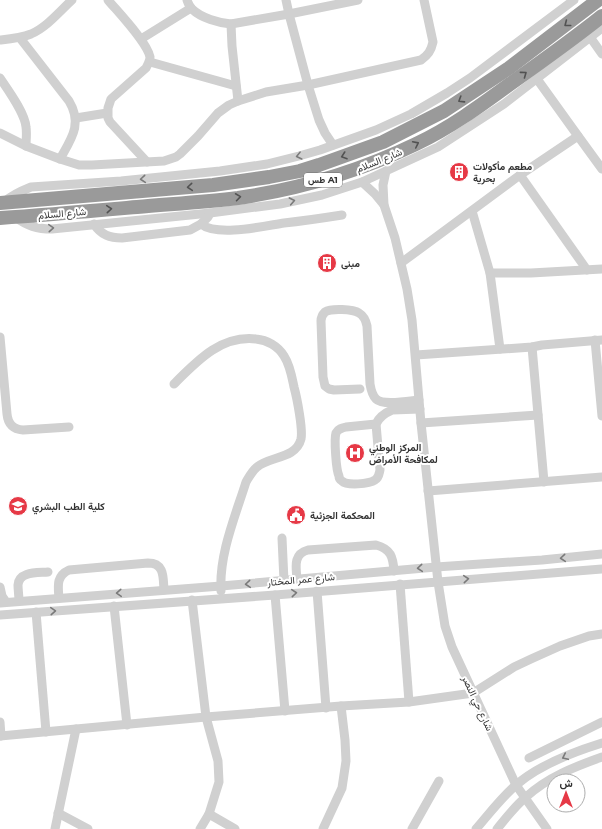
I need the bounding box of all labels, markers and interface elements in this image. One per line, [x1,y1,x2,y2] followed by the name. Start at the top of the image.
[564,19,571,26] one-way arrow
[520,72,527,79] one-way arrow
[458,95,465,103] one-way arrow
[411,142,419,149] one-way arrow
[354,145,404,176] street label: شارع السلام
[341,151,348,160] one-way arrow
[296,152,302,160] one-way arrow
[473,160,533,185] place label: مطعم مأكولات بحرية
[448,161,470,183] building icon: مطعم مأكولات بحرية
[304,173,342,187] road number: طس A1
[140,174,146,183] one-way arrow
[187,182,193,191] one-way arrow
[235,193,241,202] one-way arrow
[289,198,295,206] one-way arrow
[37,205,87,222] street label: شارع السلام
[106,205,112,214] one-way arrow
[48,224,54,233] one-way arrow
[316,252,338,274] building icon: مبنى
[341,257,360,270] place label: مبنى
[369,441,438,466] place label: المركز الوطني لمكافحة الأمراض
[344,442,366,464] hospital icon: المركز الوطني لمكافحة الأمراض
[7,495,29,517] school or university icon: كلية الطب البشري
[32,500,105,515] place label: كلية الطب البشري
[285,504,307,526] public building icon: المحكمة الجزئية
[310,509,375,522] place label: المحكمة الجزئية
[560,553,566,562] one-way arrow
[417,564,423,573] one-way arrow
[266,570,335,589] street label: شارع عمر المختار
[463,575,469,584] one-way arrow
[245,579,251,588] one-way arrow
[116,589,122,598] one-way arrow
[291,589,297,598] one-way arrow
[50,607,56,616] one-way arrow
[457,673,496,734] street label: شارع حي النصر
[562,752,569,760] one-way arrow
[546,773,586,813] north arrow
[559,776,573,790] text: ش

